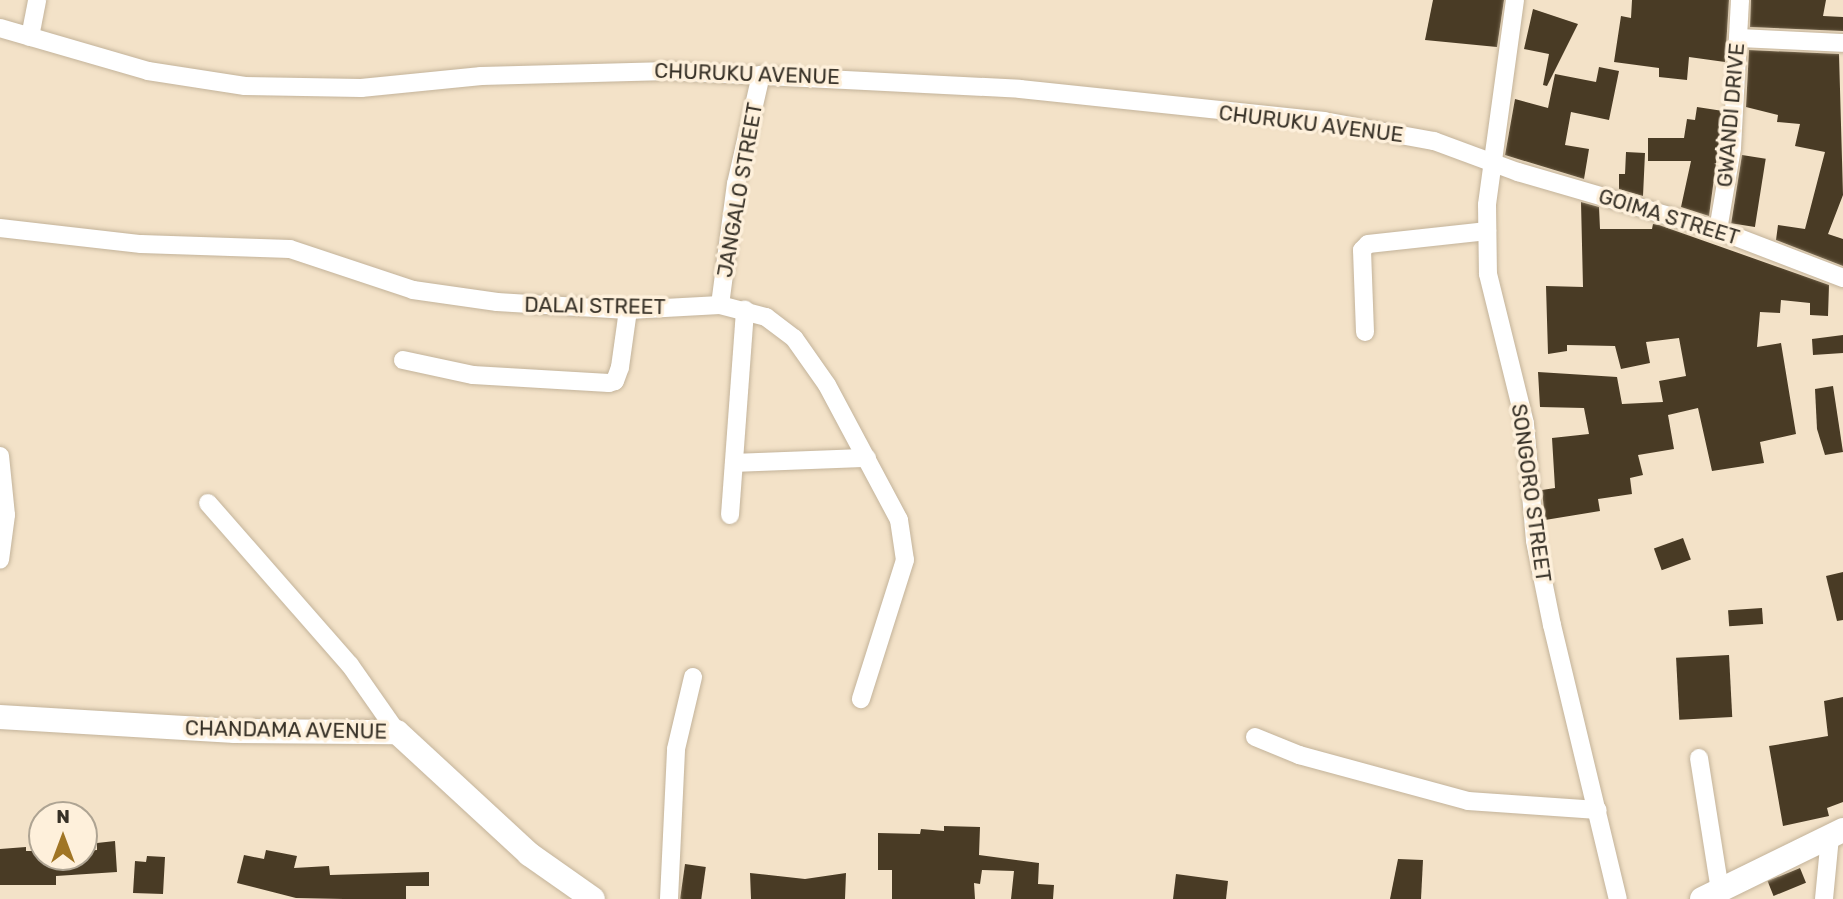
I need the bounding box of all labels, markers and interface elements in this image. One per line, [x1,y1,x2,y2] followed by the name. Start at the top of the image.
[1712,42,1750,188] street label: GWANDI DRIVE
[654,58,840,90] street label: CHURUKU AVENUE
[1217,100,1405,148] street label: CHURUKU AVENUE
[712,101,768,279] street label: JANGALO STREET
[1595,184,1743,250] street label: GOIMA STREET
[524,292,666,320] street label: DALAI STREET
[1506,402,1556,584] street label: SONGORO STREET
[184,716,388,744] street label: CHANDAMA AVENUE
[28,801,98,871] north arrow
[56,805,70,828] text: N

